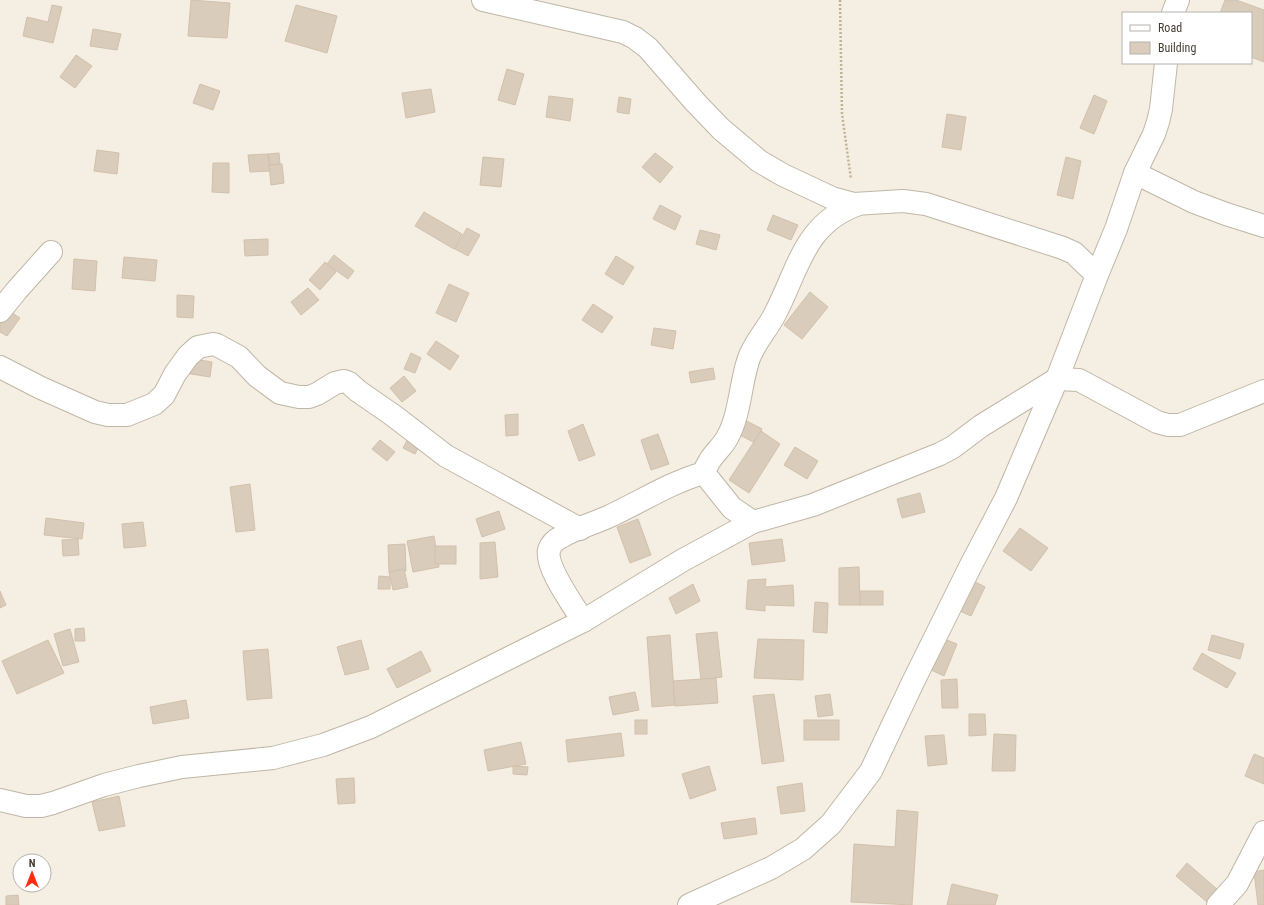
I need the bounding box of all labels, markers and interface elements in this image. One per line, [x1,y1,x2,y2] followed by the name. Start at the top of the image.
[1122,12,1252,64] legend
[1158,21,1182,35] text: Road
[1158,41,1196,55] text: Building
[12,853,52,893] north arrow
[29,857,36,870] text: N

